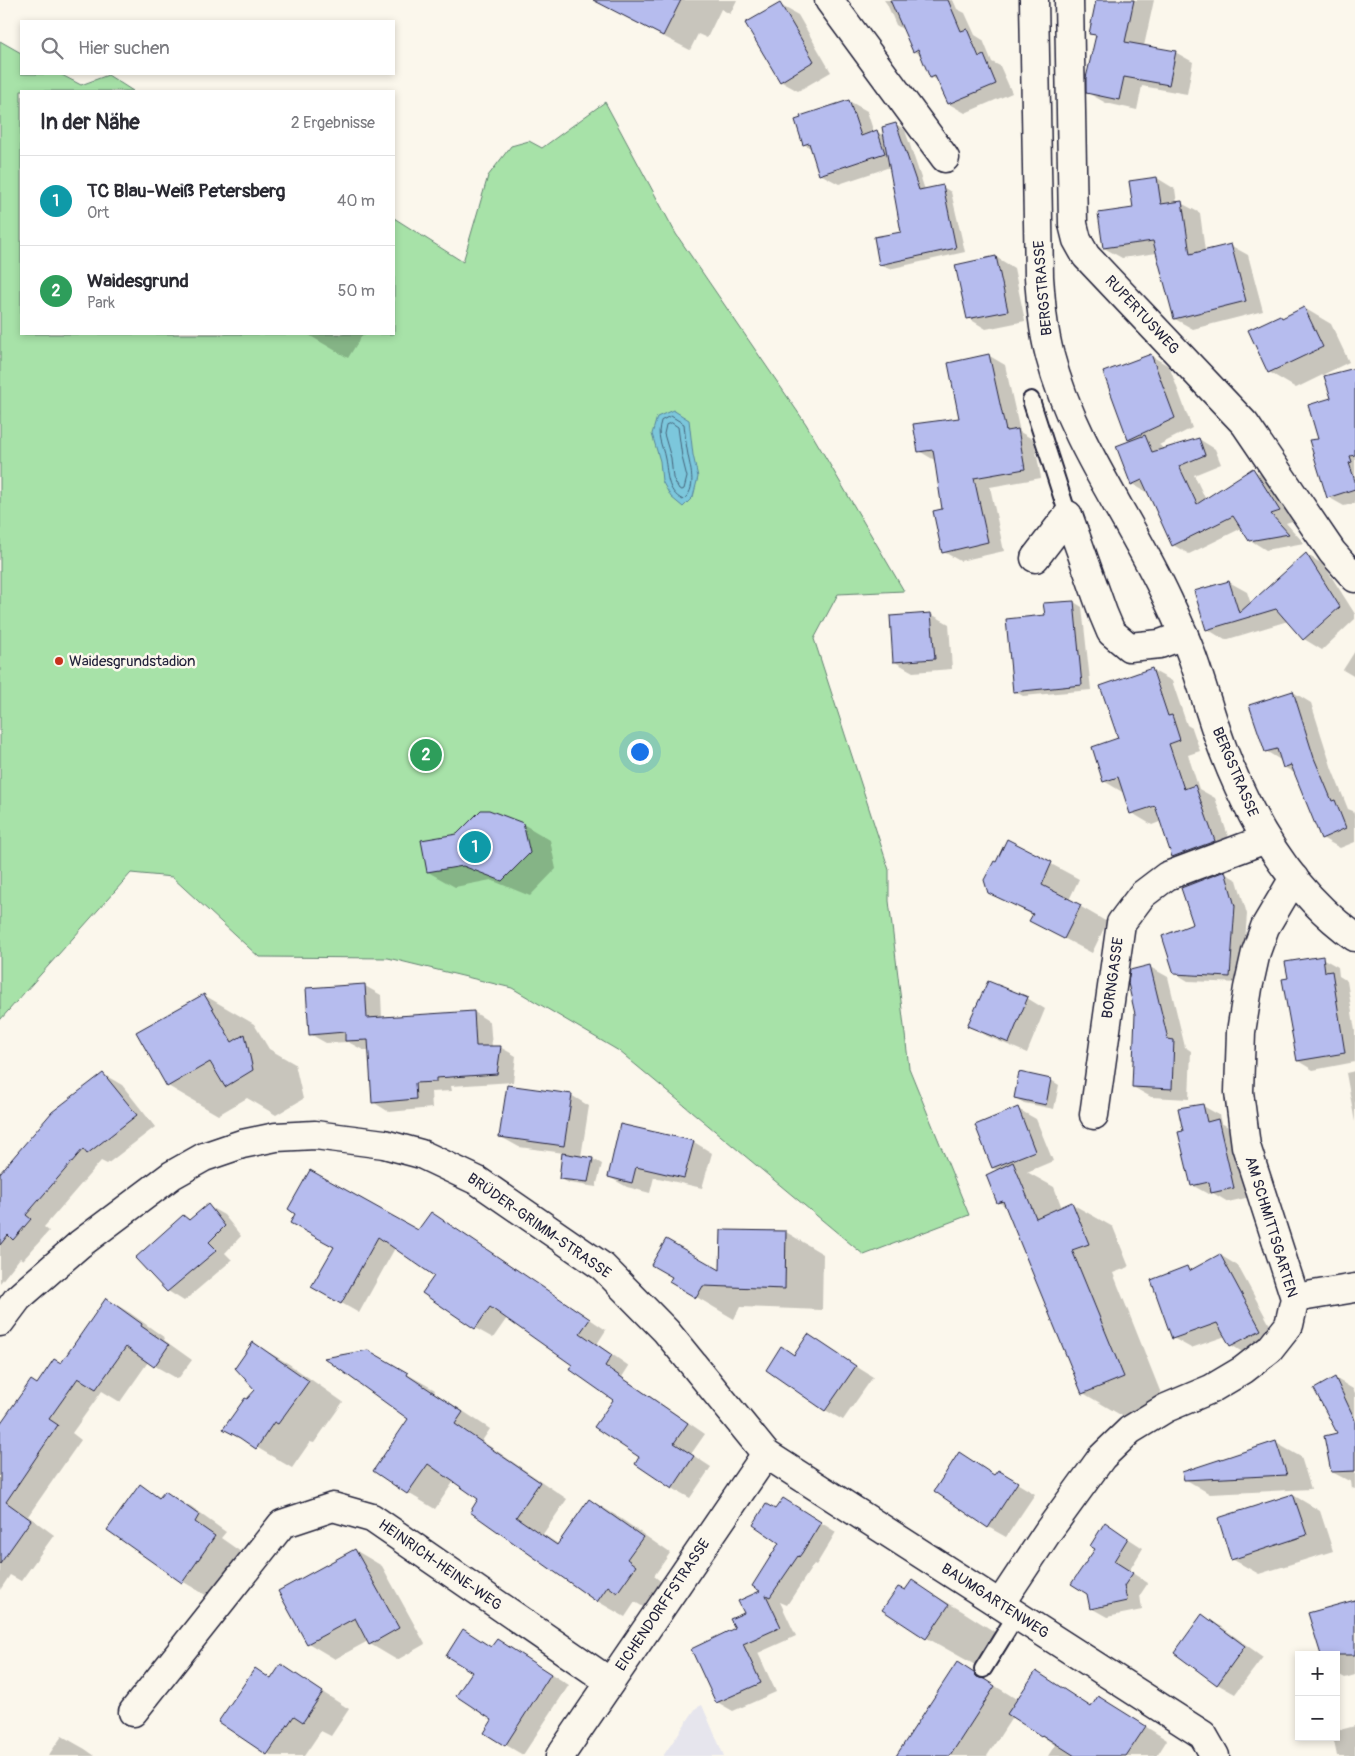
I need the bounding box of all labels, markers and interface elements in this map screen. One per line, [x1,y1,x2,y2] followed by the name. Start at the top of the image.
[20,20,395,75] search box
[38,34,66,62] icon: search
[78,36,170,60] text: Hier suchen
[40,109,140,136] text: In der Nähe
[291,113,375,133] text: 2 Ergebnisse
[87,179,285,203] text: TC Blau-Weiß Petersberg
[53,191,59,211] text: 1
[337,191,375,211] text: 40 m
[87,203,109,223] text: Ort
[1029,239,1057,336] street label: BERGSTRASSE
[87,269,189,293] text: Waidesgrund
[1101,272,1183,358] street label: RUPERTUSWEG
[52,281,60,301] text: 2
[338,281,375,301] text: 50 m
[87,293,115,313] text: Park
[69,652,195,671] place label: Waidesgrundstadion
[53,655,65,667] marker: Waidesgrundstadion
[1208,724,1263,820] street label: BERGSTRASSE
[410,736,442,774] pin: 2
[627,739,653,765] your location
[459,828,491,866] pin: 1
[1098,936,1128,1020] street label: BORNGASSE
[1240,1154,1302,1300] street label: AM SCHMITTSGARTEN
[463,1169,615,1283] street label: BRÜDER-GRIMM-STRASSE
[375,1515,505,1615] street label: HEINRICH-HEINE-WEG
[612,1535,714,1675] street label: EICHENDORFFSTRASSE
[938,1559,1052,1643] street label: BAUMGARTENWEG
[1295,1651,1340,1741] map controls
[1295,1651,1340,1696] button: +
[1295,1696,1340,1741] button: −

